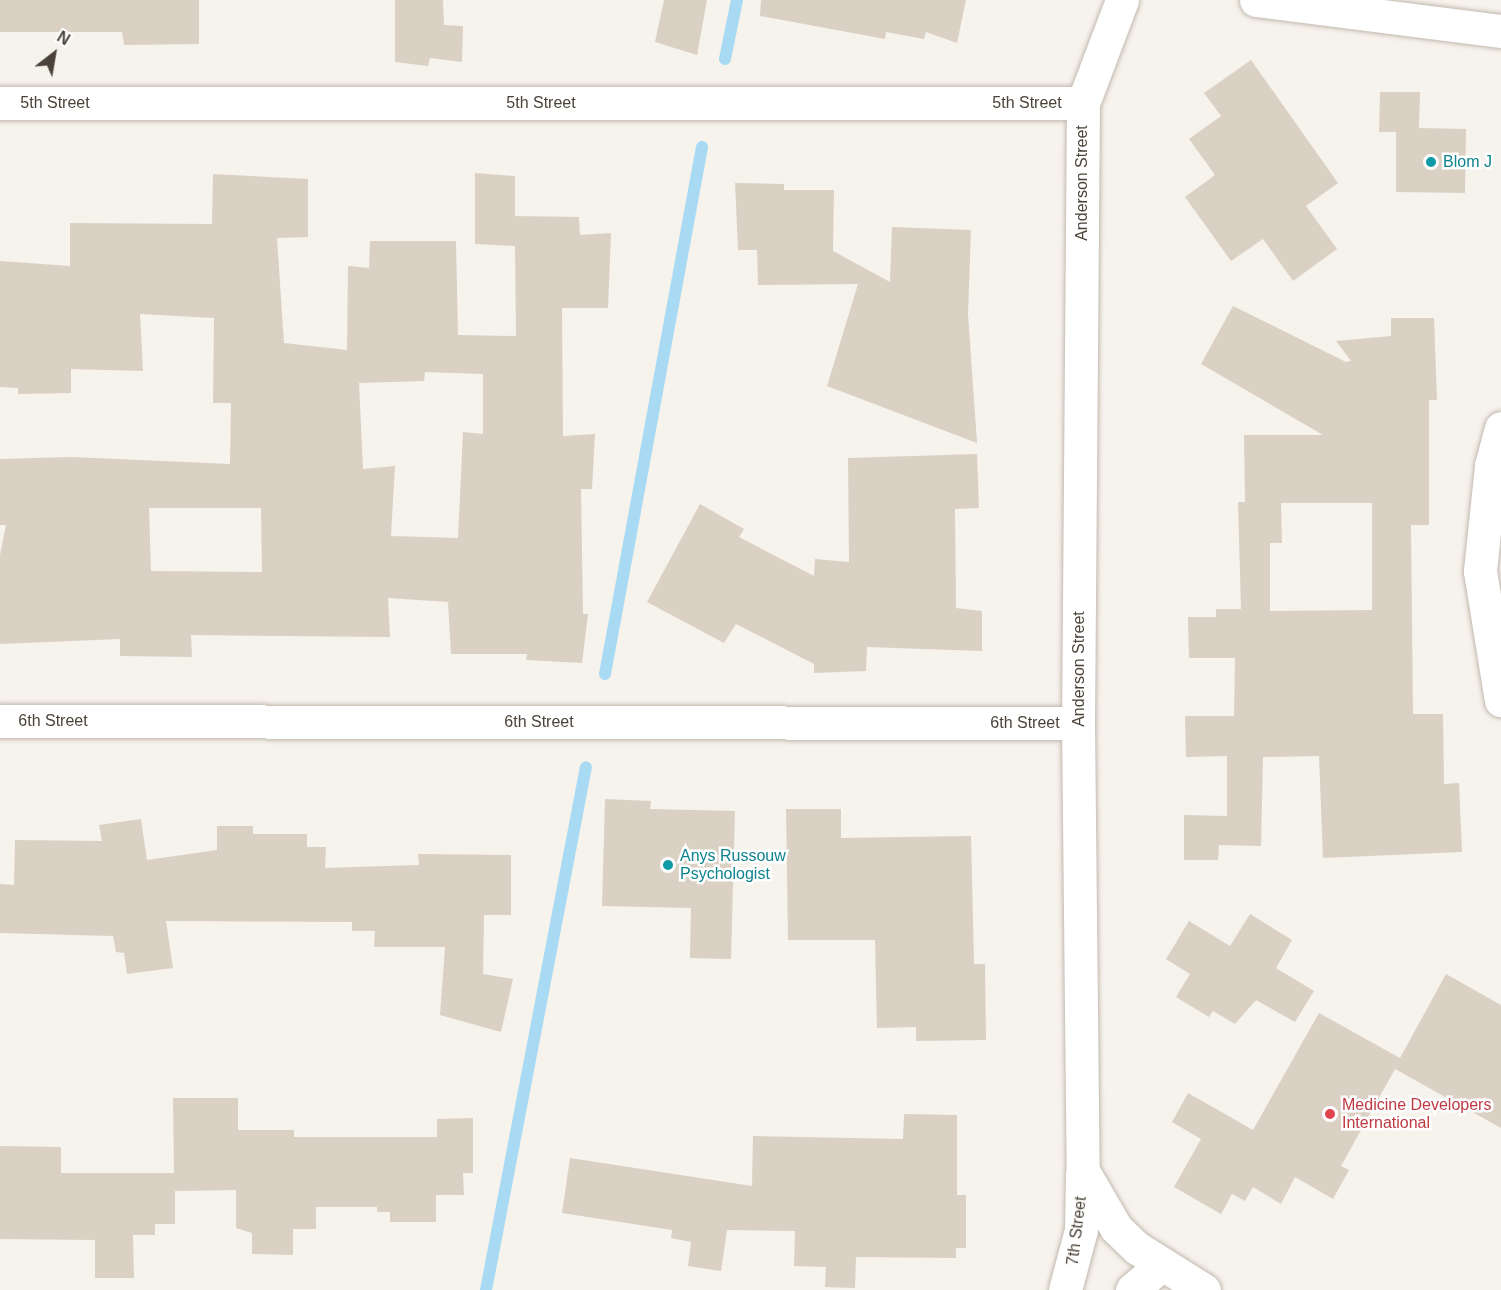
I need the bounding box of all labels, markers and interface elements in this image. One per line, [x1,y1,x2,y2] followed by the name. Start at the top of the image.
[24,24,84,84] north arrow
[54,28,73,48] text: N
[20,93,90,113] street label: 5th Street
[506,93,576,113] street label: 5th Street
[992,93,1062,113] street label: 5th Street
[1072,125,1092,241] street label: Anderson Street
[1443,152,1492,172] place label: Blom J
[1424,155,1438,169] marker: Blom J
[1069,611,1089,727] street label: Anderson Street
[18,711,88,731] street label: 6th Street
[504,712,574,732] street label: 6th Street
[990,713,1060,733] street label: 6th Street
[680,846,786,884] place label: Anys Russouw Psychologist
[661,858,675,872] marker: Anys Russouw Psychologist
[1342,1095,1491,1133] place label: Medicine Developers International
[1323,1107,1337,1121] marker: Medicine Developers International
[1063,1195,1091,1267] street label: 7th Street

